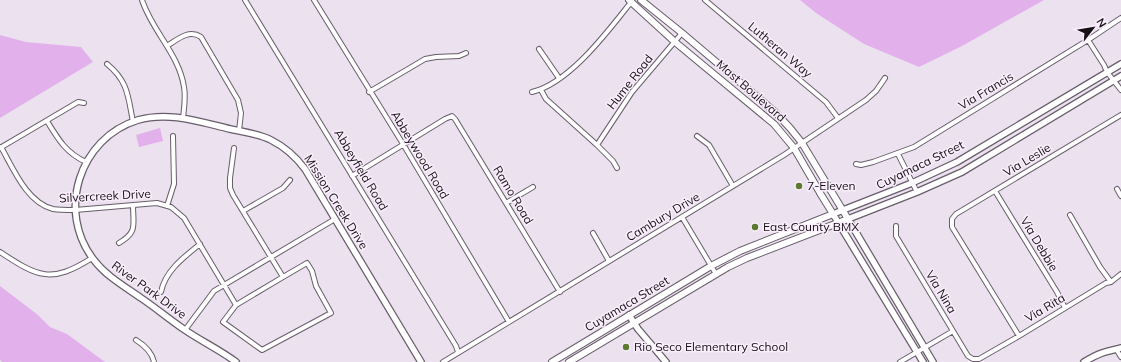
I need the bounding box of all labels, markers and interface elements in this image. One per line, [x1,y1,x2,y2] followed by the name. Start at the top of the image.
[1073,8,1113,48] north arrow
[1093,16,1110,30] text: N
[745,19,816,81] street label: Lutheran Way
[603,51,656,112] street label: Hume Road
[714,56,789,125] street label: Mast Boulevard
[956,68,1016,113] street label: Via Francis
[388,108,453,201] street label: Abbeywood Road
[331,126,392,213] street label: Abbeyfield Road
[874,137,966,192] street label: Cuyamaca Street
[1000,140,1053,180] street label: Via Leslie
[301,152,372,252] street label: Mission Creek Drive
[490,163,537,227] street label: Ramo Road
[807,178,856,193] place label: 7-Eleven
[794,181,804,191] marker: 7-Eleven
[59,186,151,205] street label: Silvercreek Drive
[623,189,702,244] street label: Cambury Drive
[1017,214,1062,274] street label: Via Debbie
[763,219,859,234] place label: East County BMX
[750,222,760,232] marker: East County BMX
[109,257,190,322] street label: River Park Drive
[923,267,960,316] street label: Via Nina
[582,273,672,335] street label: Cuyamaca Street
[1022,290,1068,325] street label: Via Rita
[634,339,788,354] place label: Rio Seco Elementary School
[621,342,631,352] marker: Rio Seco Elementary School

